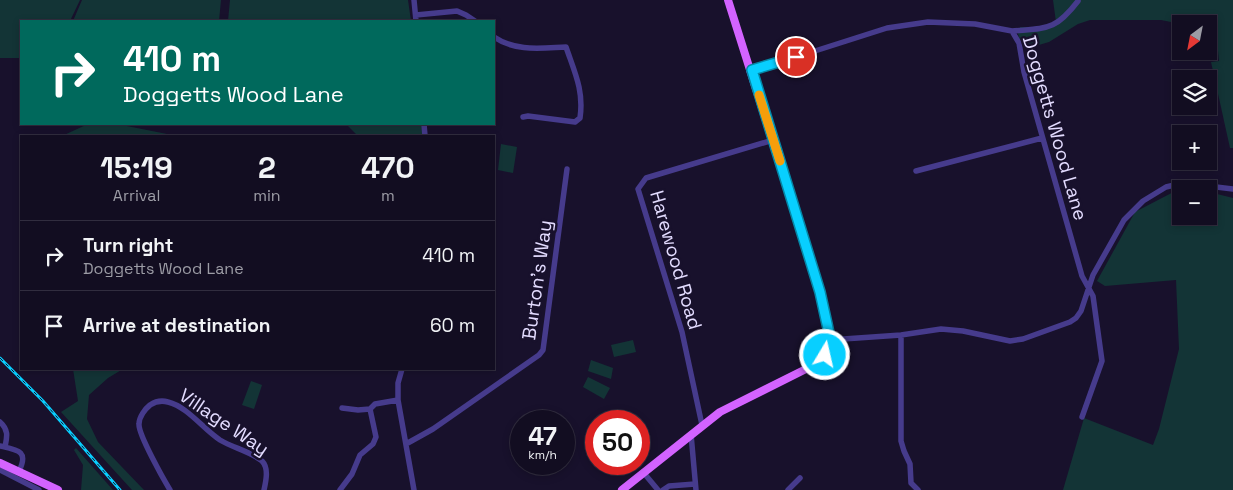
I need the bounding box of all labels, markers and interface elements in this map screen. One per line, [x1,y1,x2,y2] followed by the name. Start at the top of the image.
[1172,15,1218,60] north arrow
[1172,15,1217,225] map controls
[1017,33,1093,223] street label: Doggetts Wood Lane
[775,36,817,78] pin
[123,37,221,81] text: 410 m
[40,40,105,105] icon: right
[782,43,810,71] icon: arrive
[1172,70,1217,115] button: layers
[123,80,344,108] text: Doggetts Wood Lane
[1172,125,1217,170] button: +
[100,148,173,187] text: 15:19
[258,148,276,187] text: 2
[361,148,415,187] text: 470
[1172,180,1217,225] button: −
[113,185,160,206] text: Arrival
[253,185,281,206] text: min
[381,185,395,206] text: m
[644,188,708,332] street label: Harewood Road
[516,218,558,342] street label: Burton's Way
[83,233,173,258] text: Turn right
[40,242,68,270] icon: right
[422,243,475,268] text: 410 m
[83,258,244,279] text: Doggetts Wood Lane
[40,312,68,340] icon: arrive
[83,313,271,338] text: Arrive at destination
[430,313,475,338] text: 60 m
[798,328,850,380] position arrow
[174,383,274,461] street label: Village Way
[585,410,650,475] speed limit sign: 50
[528,420,557,452] text: 47
[528,447,557,463] text: km/h

